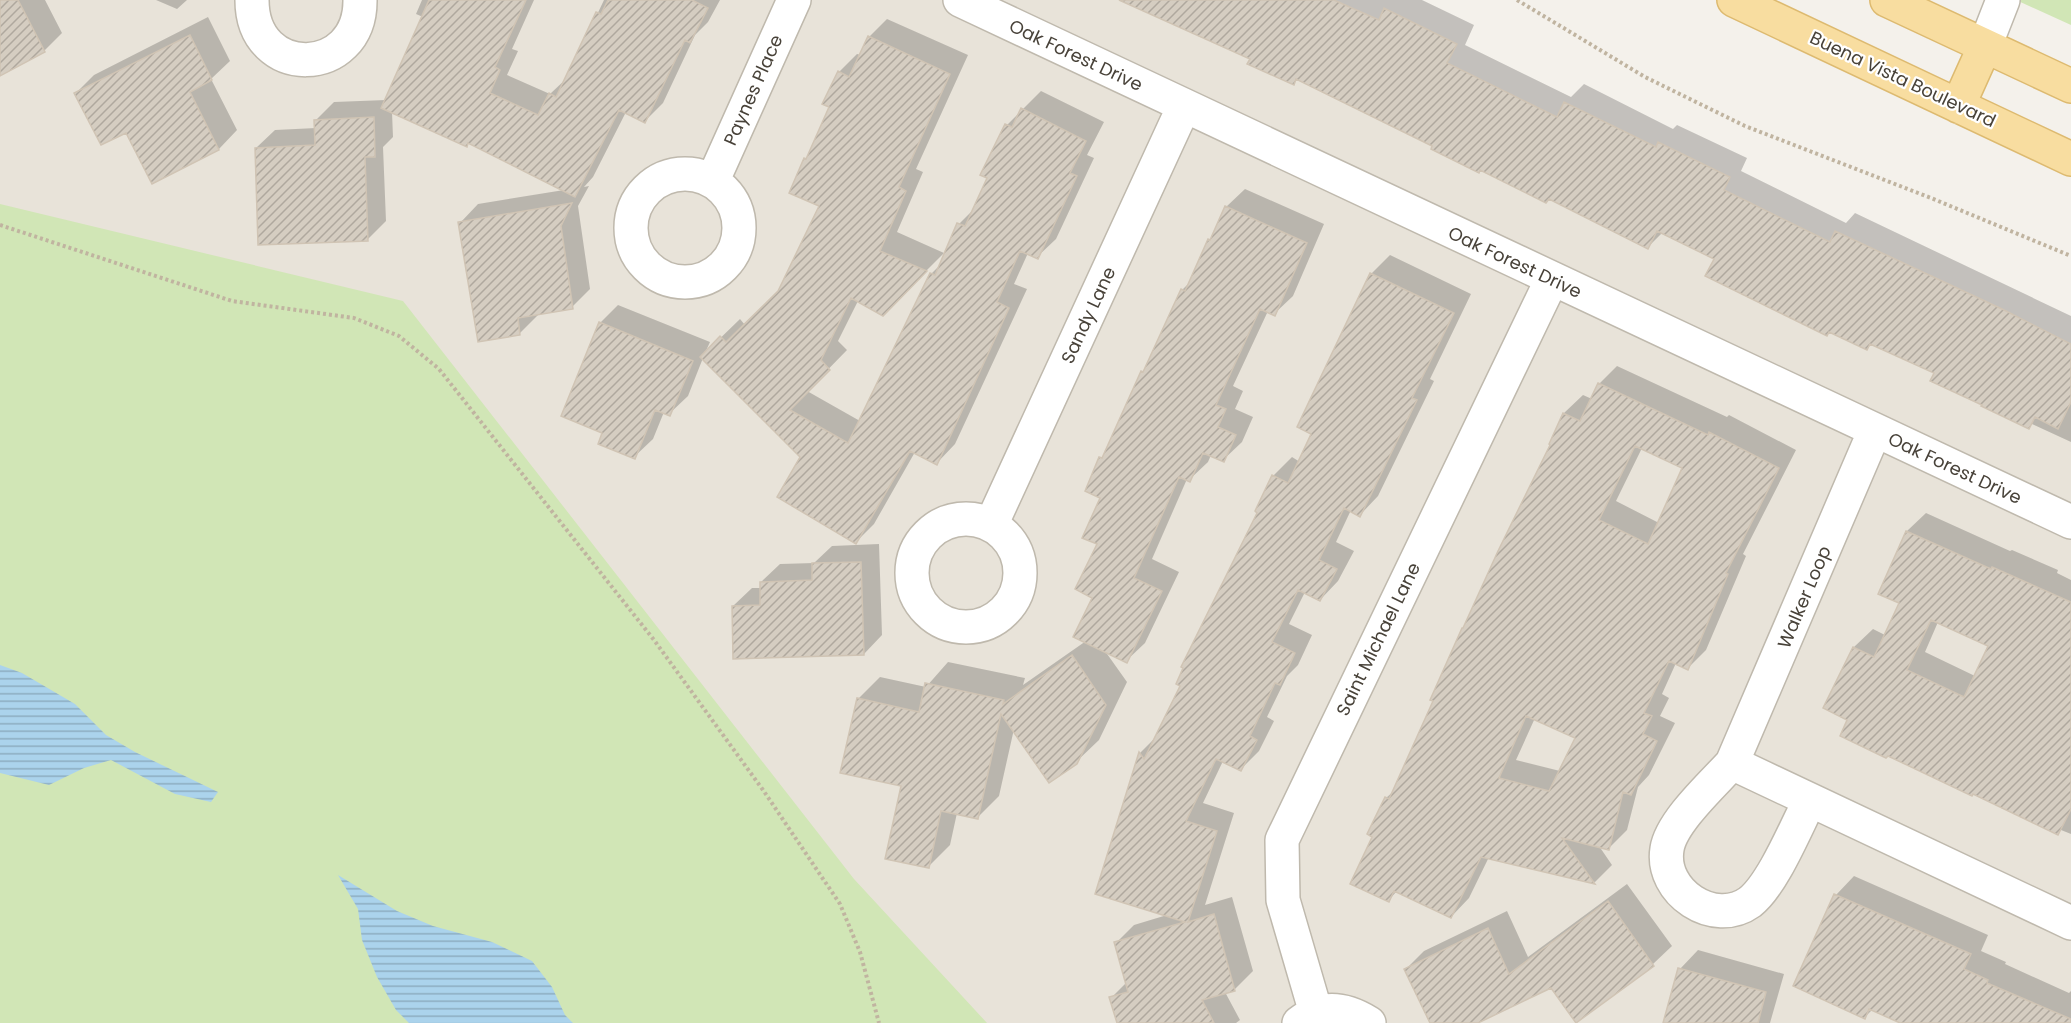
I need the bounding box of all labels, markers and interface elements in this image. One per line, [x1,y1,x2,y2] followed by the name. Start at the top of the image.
[1005,13,1147,97] street label: Oak Forest Drive
[1806,25,2000,133] street label: Buena Vista Boulevard
[717,31,789,149] street label: Paynes Place
[1444,220,1586,304] street label: Oak Forest Drive
[1055,263,1121,367] street label: Sandy Lane
[1884,426,2026,510] street label: Oak Forest Drive
[1771,542,1837,652] street label: Walker Loop
[1330,558,1426,720] street label: Saint Michael Lane

